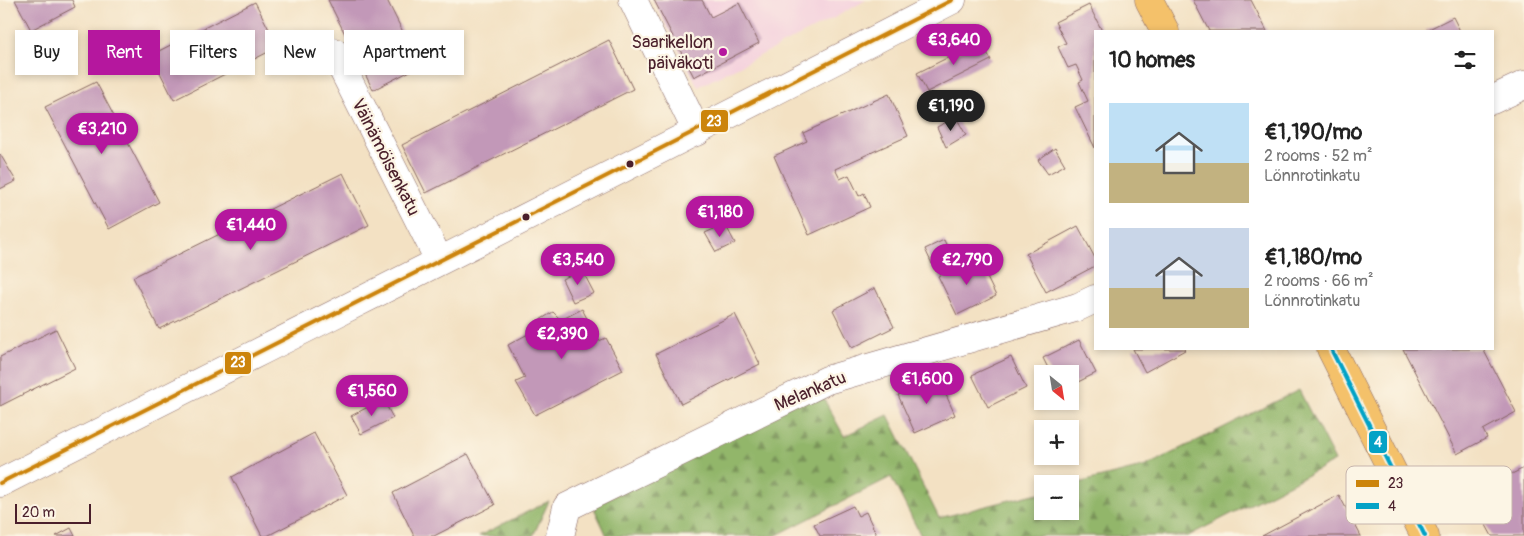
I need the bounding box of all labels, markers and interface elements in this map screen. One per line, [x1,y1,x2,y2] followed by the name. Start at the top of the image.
[913,23,995,66] pin: €3,640
[15,30,78,75] chip: Buy
[88,30,160,75] chip: Rent
[170,30,255,75] chip: Filters
[265,30,334,75] chip: New
[344,30,464,75] chip: Apartment
[927,30,981,50] text: €3,640
[632,31,713,75] place label: Saarikellon päiväkoti
[717,46,729,58] marker: Saarikellon päiväkoti
[1451,46,1479,74] icon: filters
[1109,47,1195,74] text: 10 homes
[910,90,992,132] pin: €1,190
[346,95,425,220] street label: Väinämöisenkatu
[928,96,974,116] text: €1,190
[700,109,729,133] line badge: 23
[61,112,143,155] pin: €3,210
[706,113,722,130] text: 23
[77,119,127,139] text: €3,210
[1264,119,1362,146] text: €1,190/mo
[1149,123,1209,183] icon: home
[1264,146,1373,166] text: 2 rooms · 52 m²
[625,159,635,169] unlabelled marker
[1264,166,1360,186] text: Lönnrotinkatu
[679,196,761,238] pin: €1,180
[697,202,743,222] text: €1,180
[210,208,292,251] pin: €1,440
[521,212,531,222] unlabelled marker
[226,215,276,235] text: €1,440
[537,244,619,286] pin: €3,540
[926,244,1008,286] pin: €2,790
[1264,244,1362,271] text: €1,180/mo
[1149,248,1209,308] icon: home
[552,250,604,270] text: €3,540
[941,250,993,270] text: €2,790
[1264,271,1374,291] text: 2 rooms · 66 m²
[1264,291,1360,311] text: Lönnrotinkatu
[521,318,603,360] pin: €2,390
[536,324,588,344] text: €2,390
[224,351,252,375] line badge: 23
[230,354,246,371] text: 23
[886,362,968,405] pin: €1,600
[1034,365,1079,410] north arrow
[1034,365,1079,520] map controls
[771,366,850,417] street label: Melankatu
[901,369,953,389] text: €1,600
[331,374,413,417] pin: €1,560
[347,381,397,401] text: €1,560
[1034,420,1079,465] button: +
[1368,430,1388,454] line badge: 4
[1374,434,1383,451] text: 4
[1346,466,1512,524] legend
[1034,475,1079,520] button: −
[1388,475,1403,492] text: 23
[1388,498,1396,515] text: 4
[15,501,91,524] scale bar
[22,504,55,521] text: 20 m

